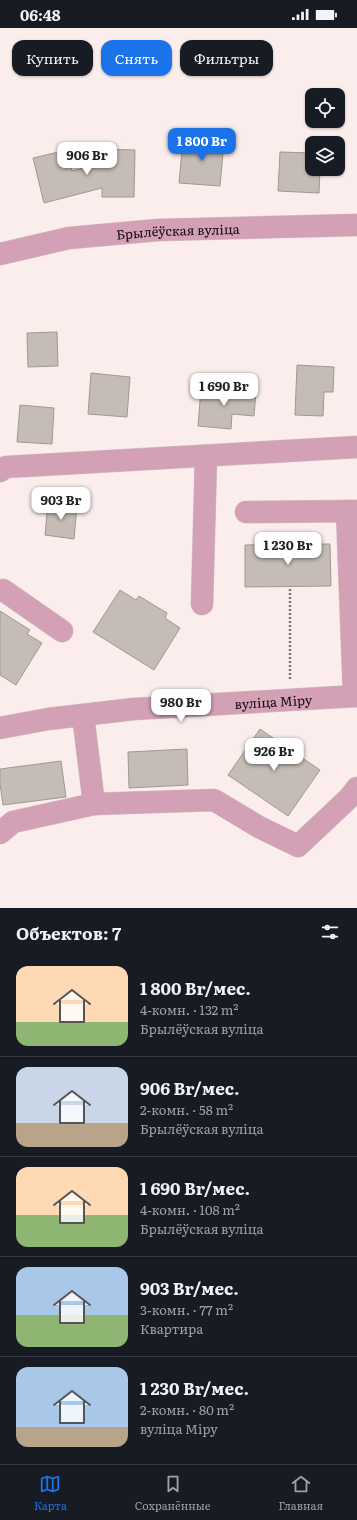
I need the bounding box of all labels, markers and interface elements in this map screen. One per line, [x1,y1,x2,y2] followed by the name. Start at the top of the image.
[20,3,61,26] text: 06:48
[12,40,93,76] chip: Купить
[101,40,172,76] chip: Снять
[180,40,273,76] chip: Фильтры
[305,88,345,176] map controls
[305,88,345,128] button: locate
[161,128,243,162] pin: 1 800 Br
[177,131,227,150] text: 1 800 Br
[305,136,345,176] button: layers
[54,142,120,176] pin: 906 Br
[66,145,108,164] text: 906 Br
[115,218,240,243] street label: Брылёўская вуліца
[183,373,265,407] pin: 1 690 Br
[199,376,249,395] text: 1 690 Br
[28,487,94,521] pin: 903 Br
[40,490,82,509] text: 903 Br
[247,532,329,566] pin: 1 230 Br
[264,535,312,554] text: 1 230 Br
[148,689,214,723] pin: 980 Br
[234,689,313,713] street label: вуліца Міру
[160,692,202,711] text: 980 Br
[241,738,307,772] pin: 926 Br
[254,741,294,760] text: 926 Br
[16,920,121,945] text: Объектов: 7
[319,921,341,943] icon: filters
[140,975,251,1000] text: 1 800 Br/мес.
[48,982,96,1030] icon: home
[140,1000,239,1019] text: 4-комн. · 132 m²
[140,1019,264,1038] text: Брылёўская вуліца
[140,1075,240,1100] text: 906 Br/мес.
[48,1083,96,1131] icon: home
[140,1100,233,1119] text: 2-комн. · 58 m²
[140,1119,264,1138] text: Брылёўская вуліца
[140,1175,250,1200] text: 1 690 Br/мес.
[48,1183,96,1231] icon: home
[140,1200,240,1219] text: 4-комн. · 108 m²
[140,1219,264,1238] text: Брылёўская вуліца
[140,1275,239,1300] text: 903 Br/мес.
[48,1283,96,1331] icon: home
[140,1300,233,1319] text: 3-комн. · 77 m²
[140,1319,203,1338] text: Квартира
[140,1375,249,1400] text: 1 230 Br/мес.
[48,1383,96,1431] icon: home
[140,1400,234,1419] text: 2-комн. · 80 m²
[140,1419,218,1438] text: вуліца Міру
[34,1473,67,1513] tab: Карта
[135,1473,211,1513] tab: Сохранённые
[278,1473,323,1513] tab: Главная

